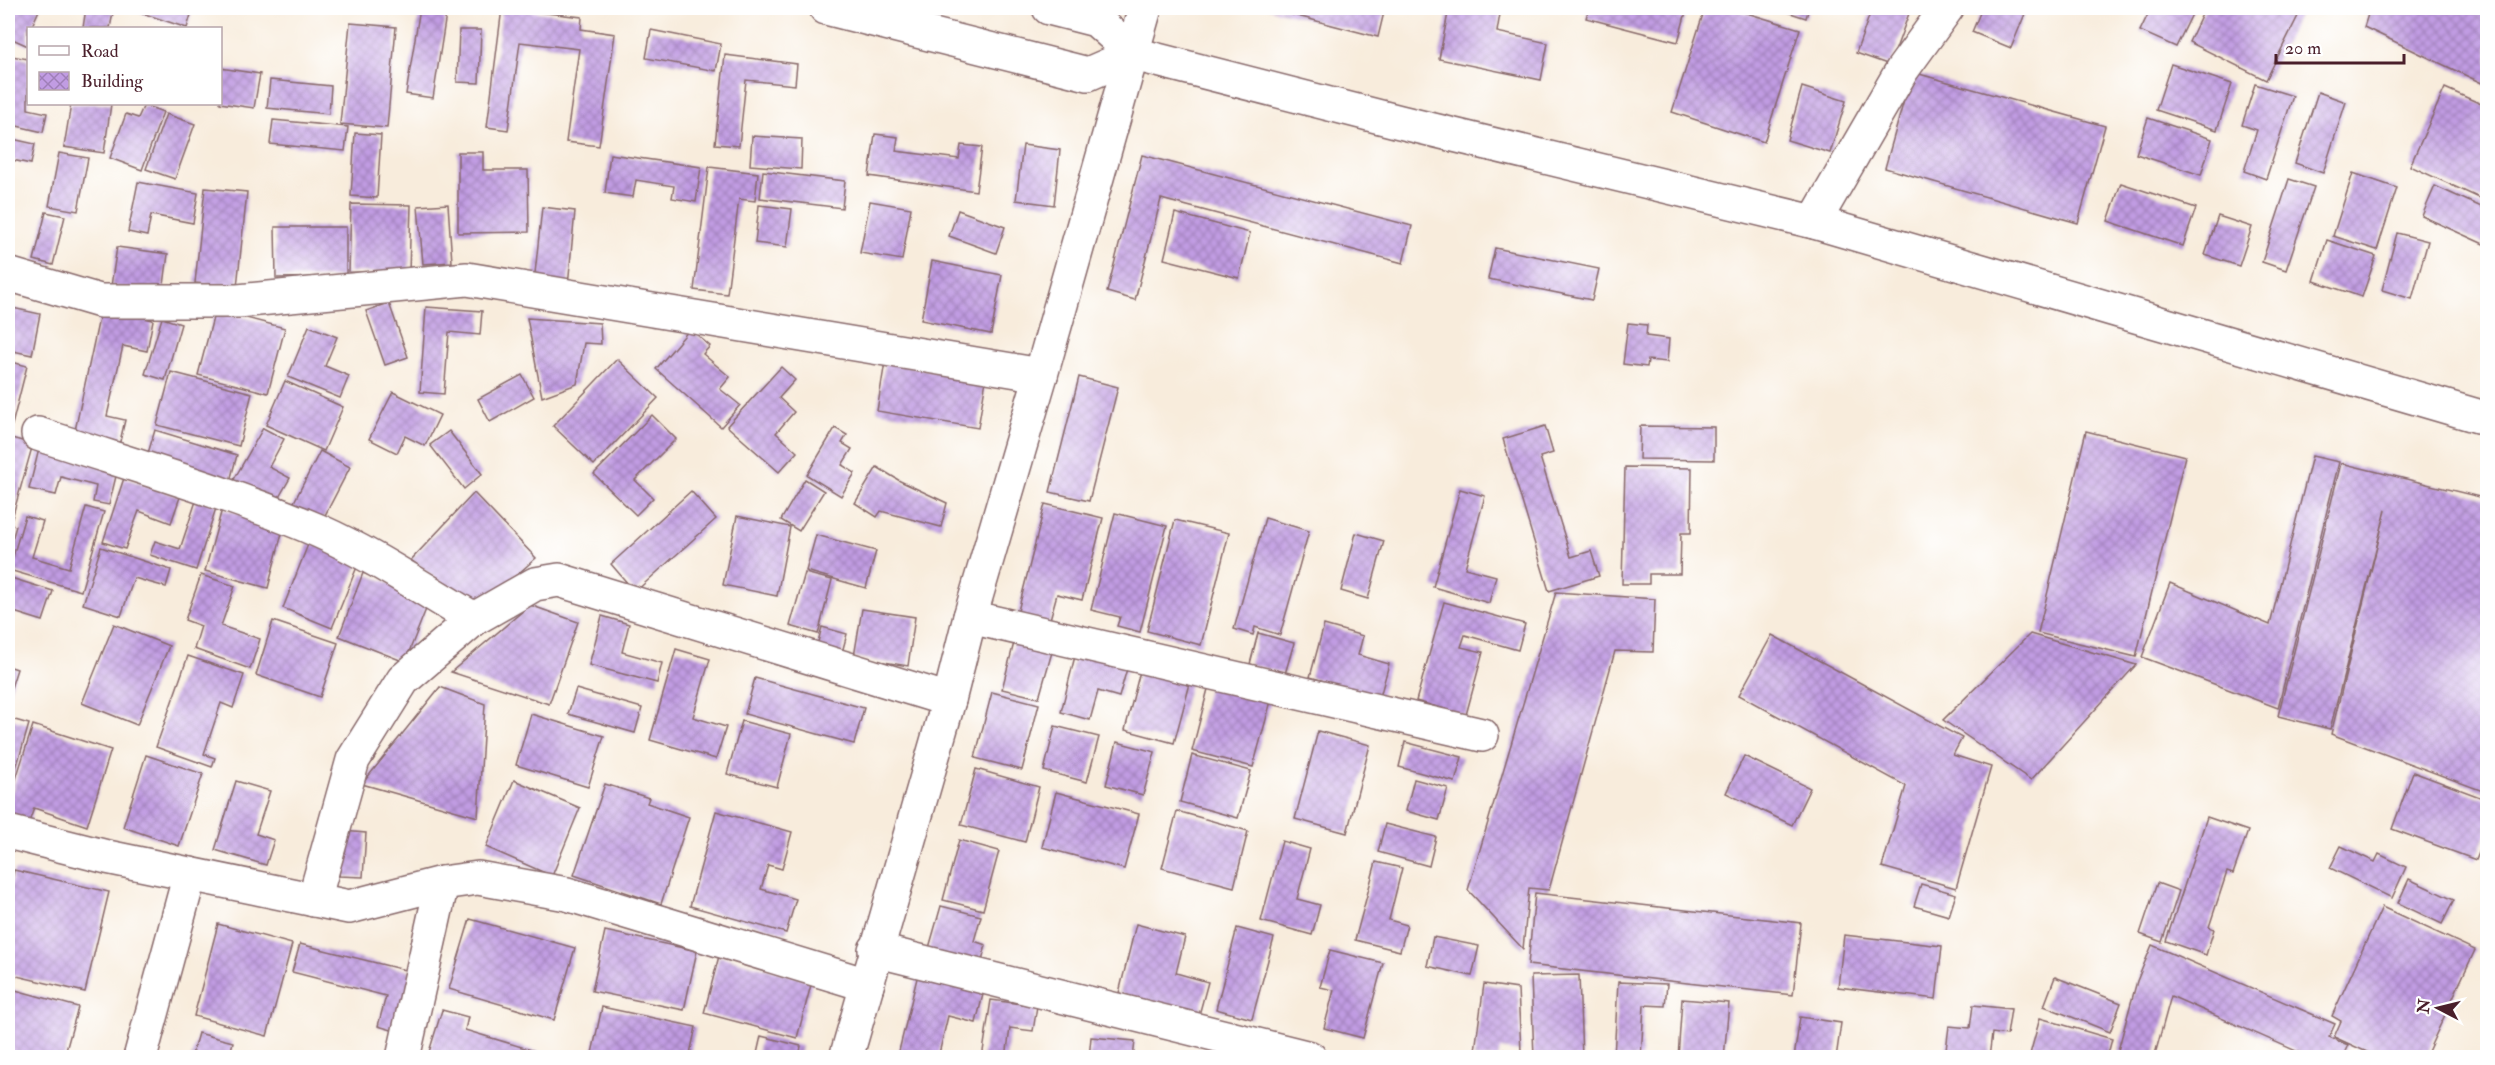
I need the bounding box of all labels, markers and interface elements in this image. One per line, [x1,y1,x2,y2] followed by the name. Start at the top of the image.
[27,27,222,105] legend
[2276,27,2404,65] scale bar
[2285,37,2321,60] text: 20 m
[81,40,119,63] text: Road
[81,70,144,93] text: Building
[2408,978,2468,1038] north arrow
[2413,997,2435,1016] text: N

